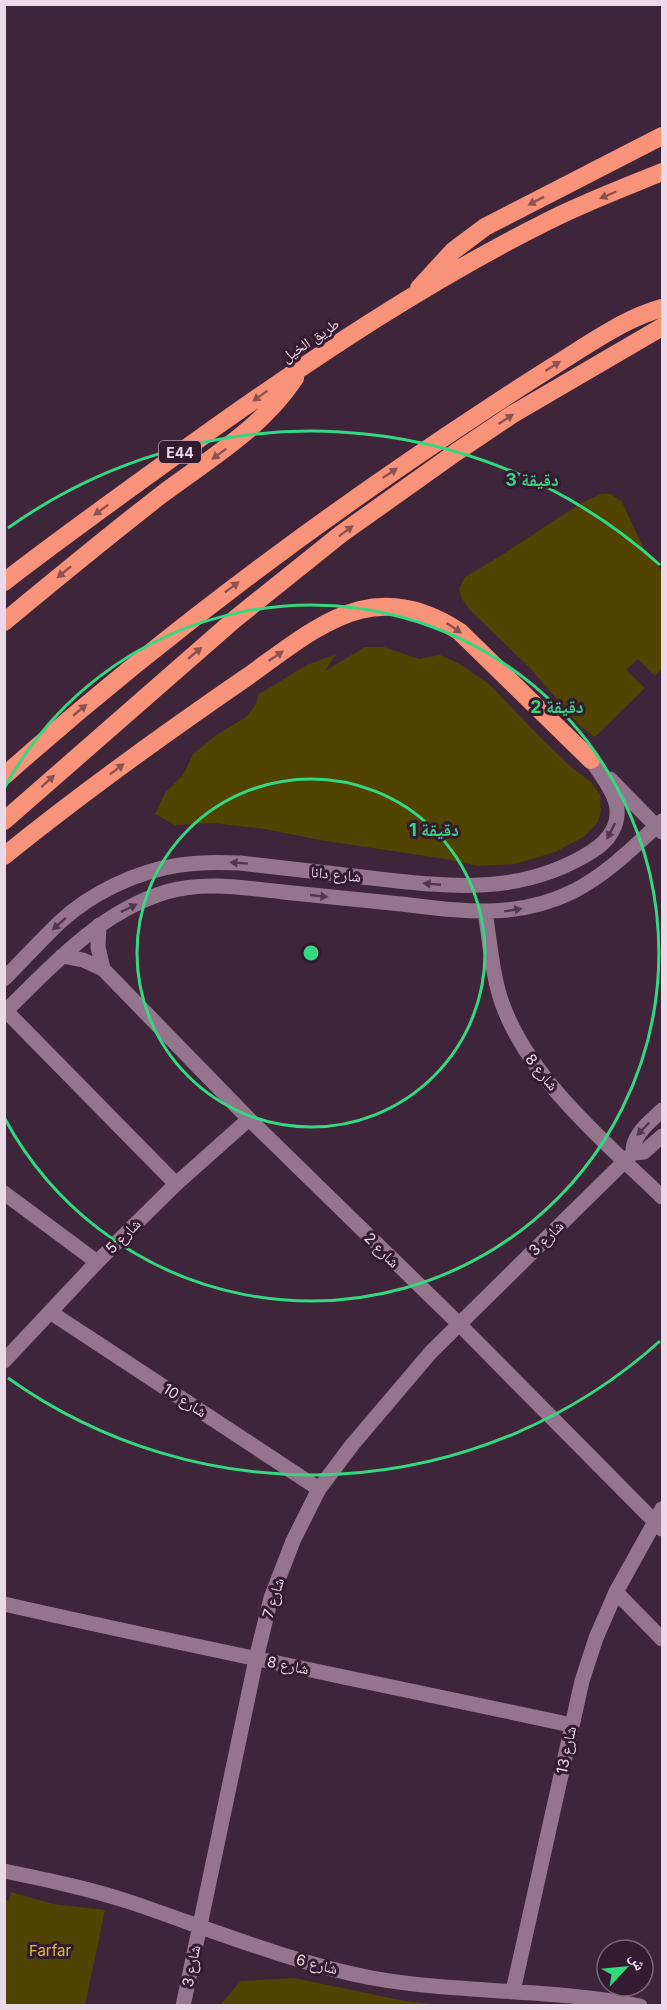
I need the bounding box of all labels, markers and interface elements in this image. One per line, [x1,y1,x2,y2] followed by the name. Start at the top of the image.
[599,190,617,200] one-way arrow
[527,196,544,206] one-way arrow
[277,314,343,367] street label: طريق الخيل
[545,361,561,372] one-way arrow
[252,390,268,401] one-way arrow
[498,413,514,424] one-way arrow
[159,441,201,463] road number: E44
[211,447,226,459] one-way arrow
[382,467,398,479] one-way arrow
[505,469,559,490] text: 3 دقيقة
[94,503,109,515] one-way arrow
[339,525,354,537] one-way arrow
[57,565,72,578] one-way arrow
[225,582,240,594] one-way arrow
[446,622,462,633] one-way arrow
[187,647,202,660] one-way arrow
[268,651,285,662] one-way arrow
[530,696,584,717] text: 2 دقيقة
[72,703,88,716] one-way arrow
[109,763,125,775] one-way arrow
[40,775,55,788] one-way arrow
[409,819,459,840] text: 1 دقيقة
[606,823,616,840] one-way arrow
[229,859,248,868] one-way arrow
[310,862,362,887] street label: شارع دانا
[423,879,442,889] one-way arrow
[310,891,329,901] one-way arrow
[120,903,137,912] one-way arrow
[504,905,523,914] one-way arrow
[52,917,67,931] one-way arrow
[301,943,321,963] centre of rings
[521,1050,563,1095] street label: شارع 8
[637,1122,651,1136] one-way arrow
[101,1214,145,1258] street label: شارع 5
[524,1216,568,1260] street label: شارع 3
[360,1228,404,1272] street label: شارع 2
[159,1379,211,1422] street label: شارع 10
[258,1575,289,1621] street label: شارع 7
[265,1652,311,1679] street label: شارع 8
[552,1724,581,1776] street label: شارع 13
[595,1938,655,1998] north arrow
[29,1941,71,1960] park label: Farfar
[178,1943,205,1989] street label: شارع 3
[626,1949,651,1973] text: ش
[294,1950,340,1979] street label: شارع 6

